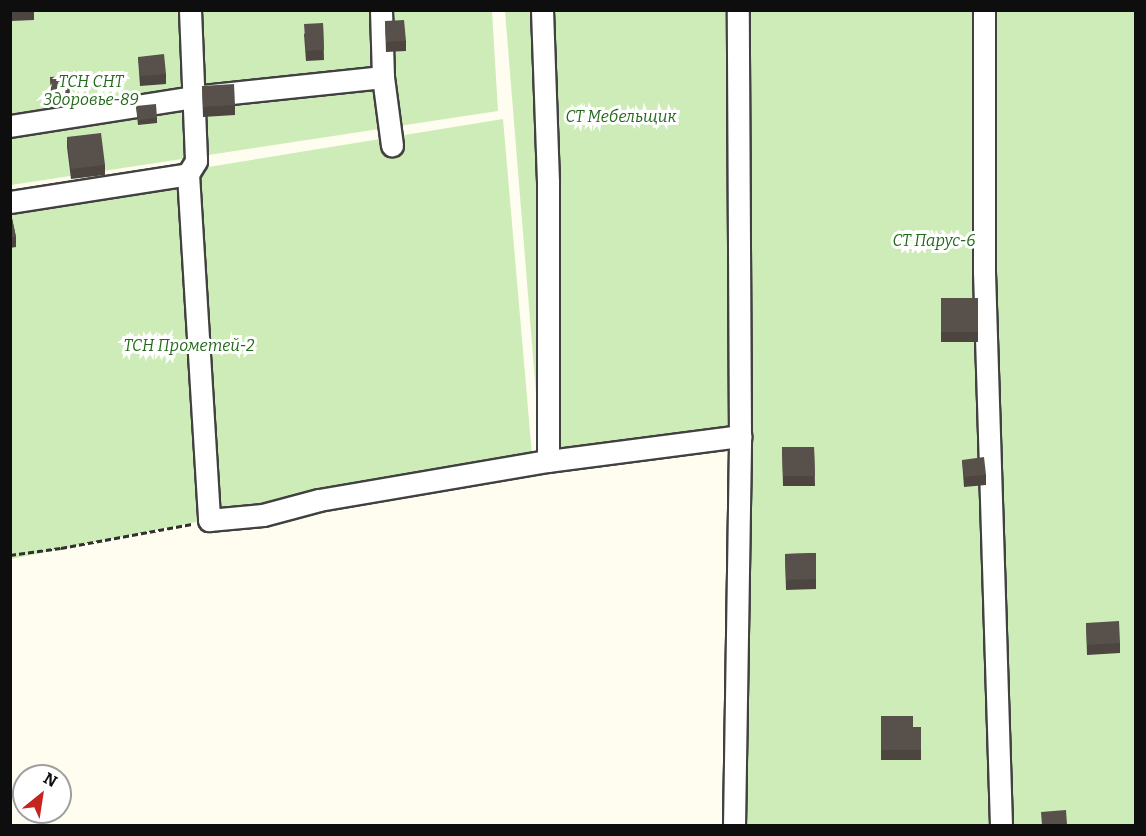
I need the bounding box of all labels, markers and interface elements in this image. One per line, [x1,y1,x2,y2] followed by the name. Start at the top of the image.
[43,72,139,110] park label: ТСН СНТ Здоровье-89
[566,107,676,127] park label: СТ Мебельщик
[893,231,975,251] park label: СТ Парус-6
[123,336,255,356] park label: ТСН Прометей-2
[12,764,72,824] north arrow
[40,768,60,791] text: N

